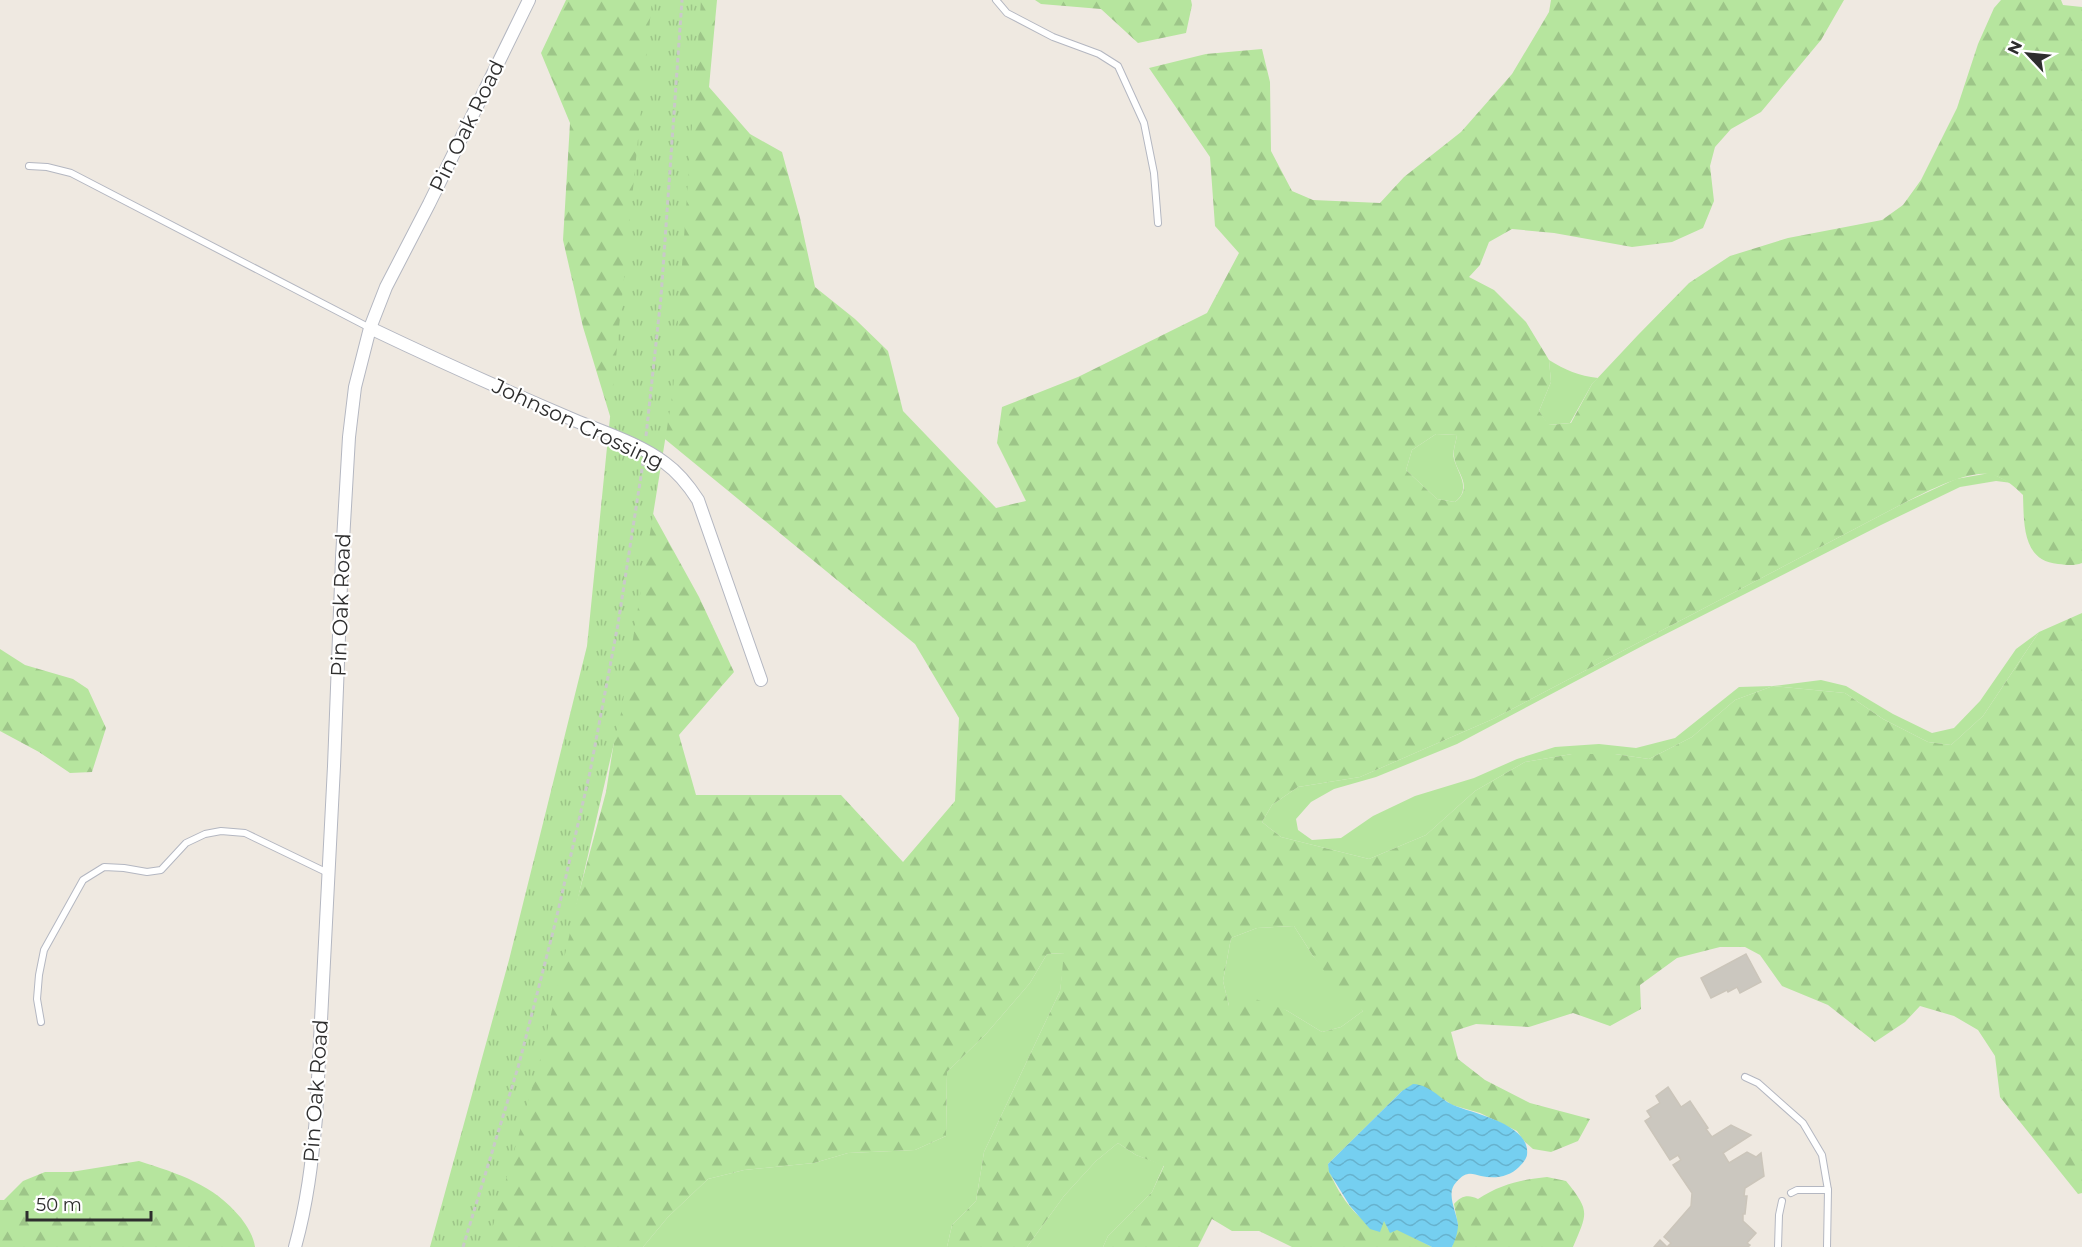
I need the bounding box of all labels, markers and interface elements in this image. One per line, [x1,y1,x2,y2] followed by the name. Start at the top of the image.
[1998,24,2058,84] north arrow
[2004,38,2026,58] text: N
[424,56,509,196] street label: Pin Oak Road
[488,372,668,474] street label: Johnson Crossing
[326,533,355,677] street label: Pin Oak Road
[298,1019,333,1163] street label: Pin Oak Road
[27,1184,152,1222] scale bar
[36,1194,82,1216] text: 50 m

